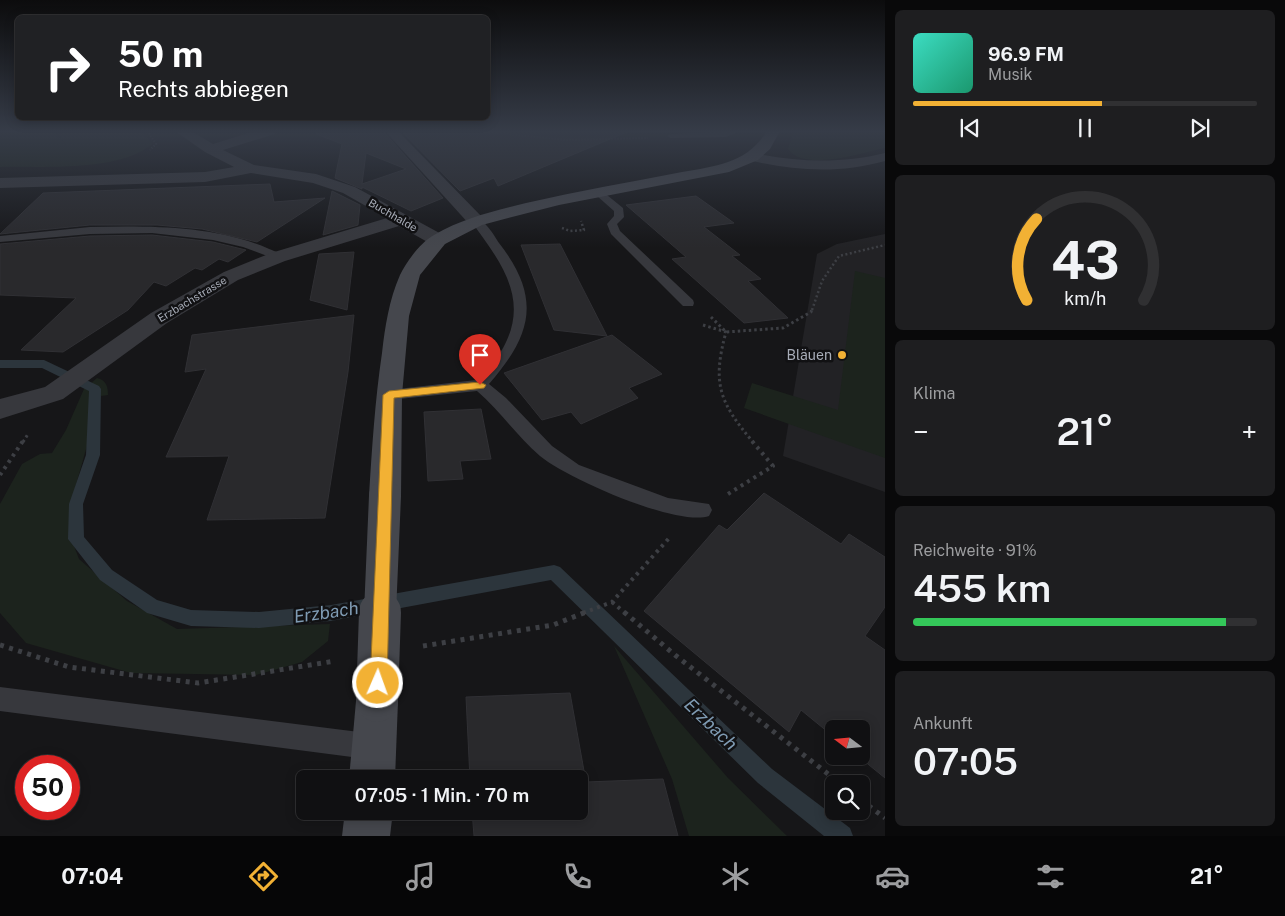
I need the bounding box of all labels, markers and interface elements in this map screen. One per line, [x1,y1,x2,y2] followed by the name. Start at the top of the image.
[118,34,203,75] text: 50 m
[35,35,100,100] icon: right
[988,43,1064,65] text: 96.9 FM
[988,65,1033,84] text: Musik
[118,76,289,102] text: Rechts abbiegen
[956,114,984,142] icon: previous
[1071,114,1099,142] icon: pause
[1186,114,1214,142] icon: next
[367,196,419,234] street label: Buchhalde
[1051,230,1119,291] text: 43
[155,274,229,324] street label: Erzbachstrasse
[1064,288,1106,309] text: km/h
[459,334,501,385] pin
[466,341,494,369] icon: arrive
[787,347,832,363] place label: Bläuen
[836,349,848,361] marker: Bläuen
[913,384,955,403] text: Klima
[1056,409,1114,454] text: 21°
[913,415,929,448] text: −
[1241,415,1257,448] text: +
[913,541,1037,560] text: Reichweite · 91%
[913,566,1051,611] text: 455 km
[292,597,360,627] water label: Erzbach
[351,656,403,708] position arrow
[680,694,742,754] water label: Erzbach
[913,714,973,733] text: Ankunft
[825,720,870,765] north arrow
[825,720,870,820] map controls
[913,739,1018,784] text: 07:05
[15,755,80,820] speed limit sign: 50
[825,775,870,820] button: search
[355,784,529,806] text: 07:05 · 1 Min. · 70 m
[246,859,281,894] icon: directions
[403,859,438,894] icon: music
[560,859,595,894] icon: phone
[718,859,753,894] icon: climate
[875,859,910,894] icon: car
[1033,859,1068,894] icon: filters
[61,863,123,889] text: 07:04
[1190,863,1224,889] text: 21°

